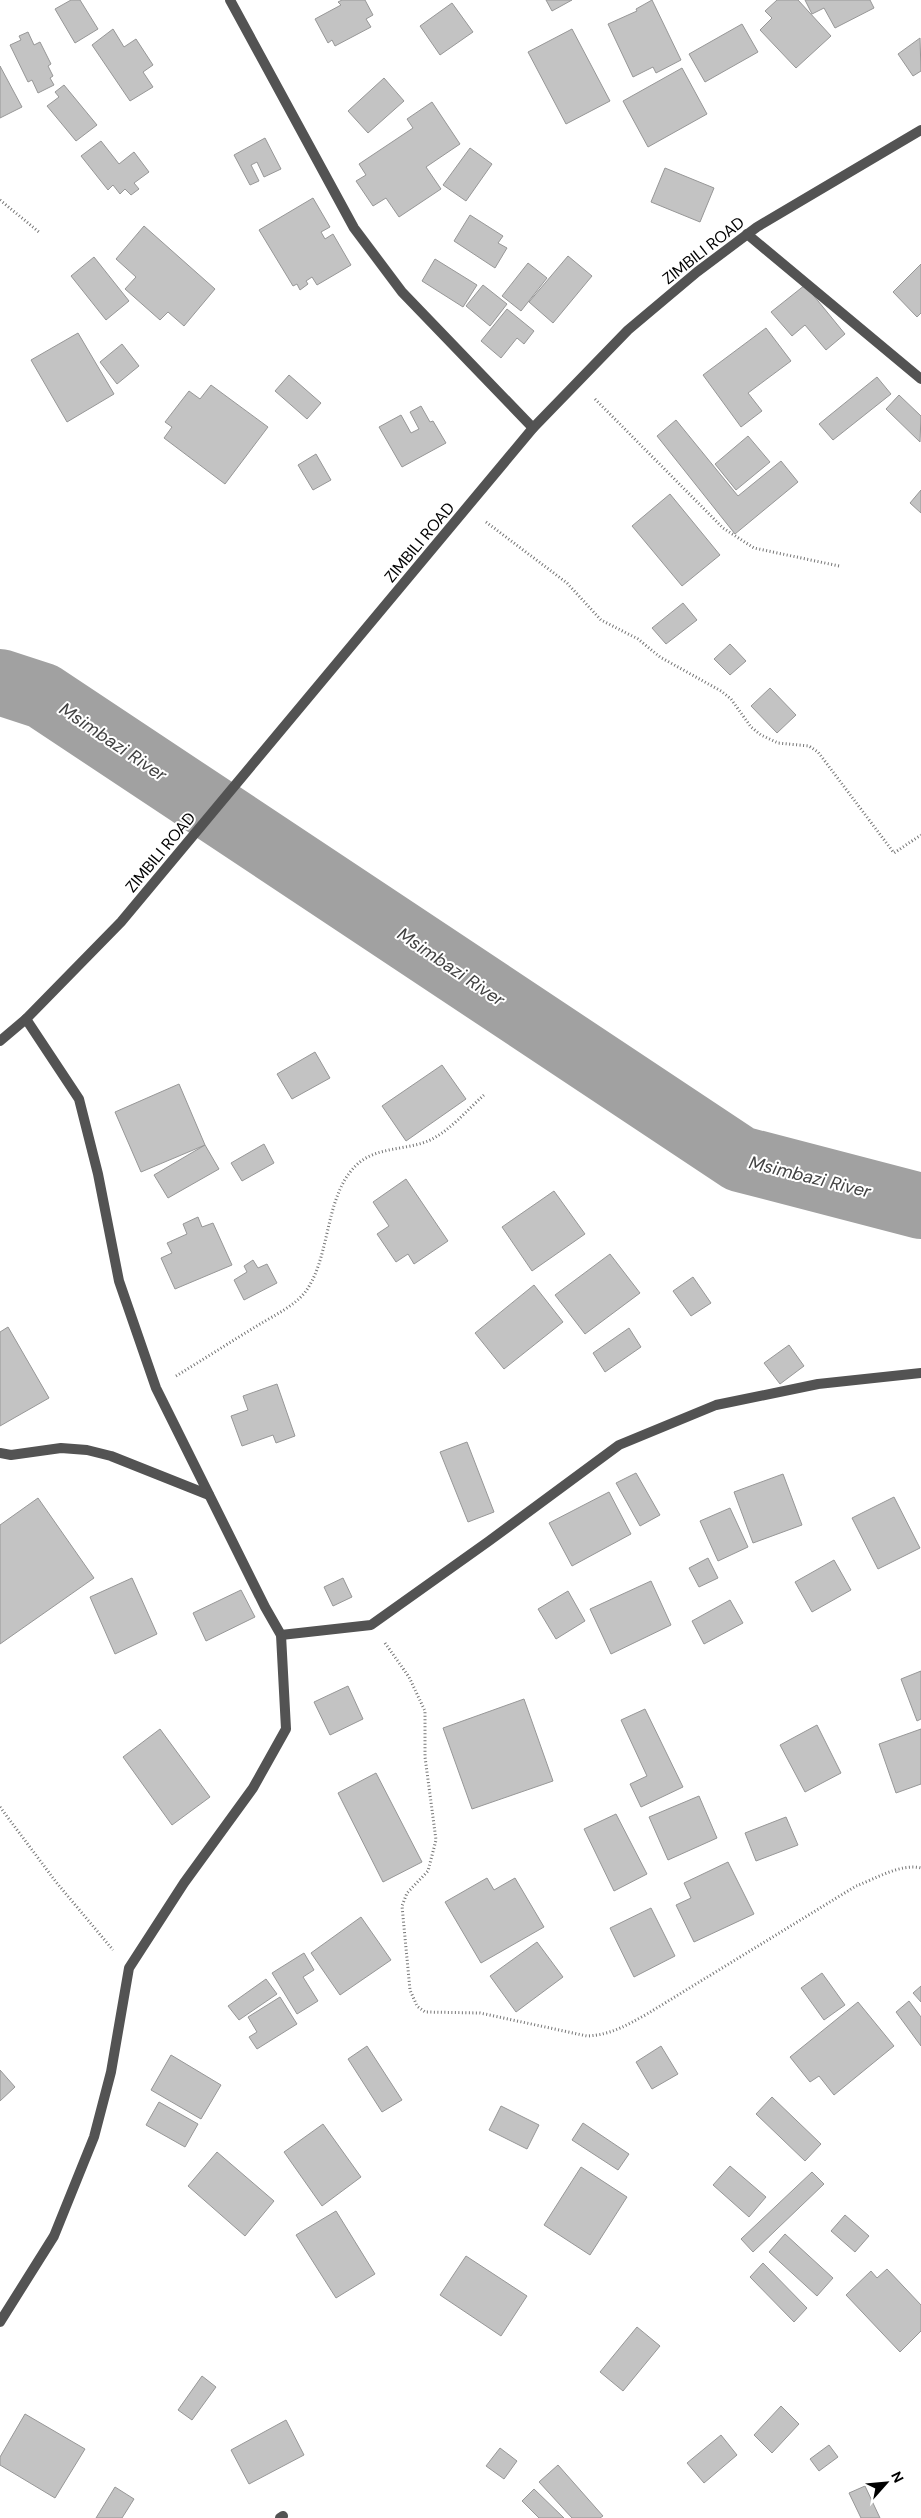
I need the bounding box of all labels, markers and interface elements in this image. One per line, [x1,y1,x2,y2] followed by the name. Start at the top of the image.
[658,212,749,289] street label: ZIMBILI ROAD
[380,498,459,587] street label: ZIMBILI ROAD
[55,697,173,788] water label: Msimbazi River
[121,808,200,897] street label: ZIMBILI ROAD
[393,922,511,1013] water label: Msimbazi River
[747,1150,875,1204] water label: Msimbazi River
[861,2458,911,2508] north arrow
[887,2468,908,2486] text: N

